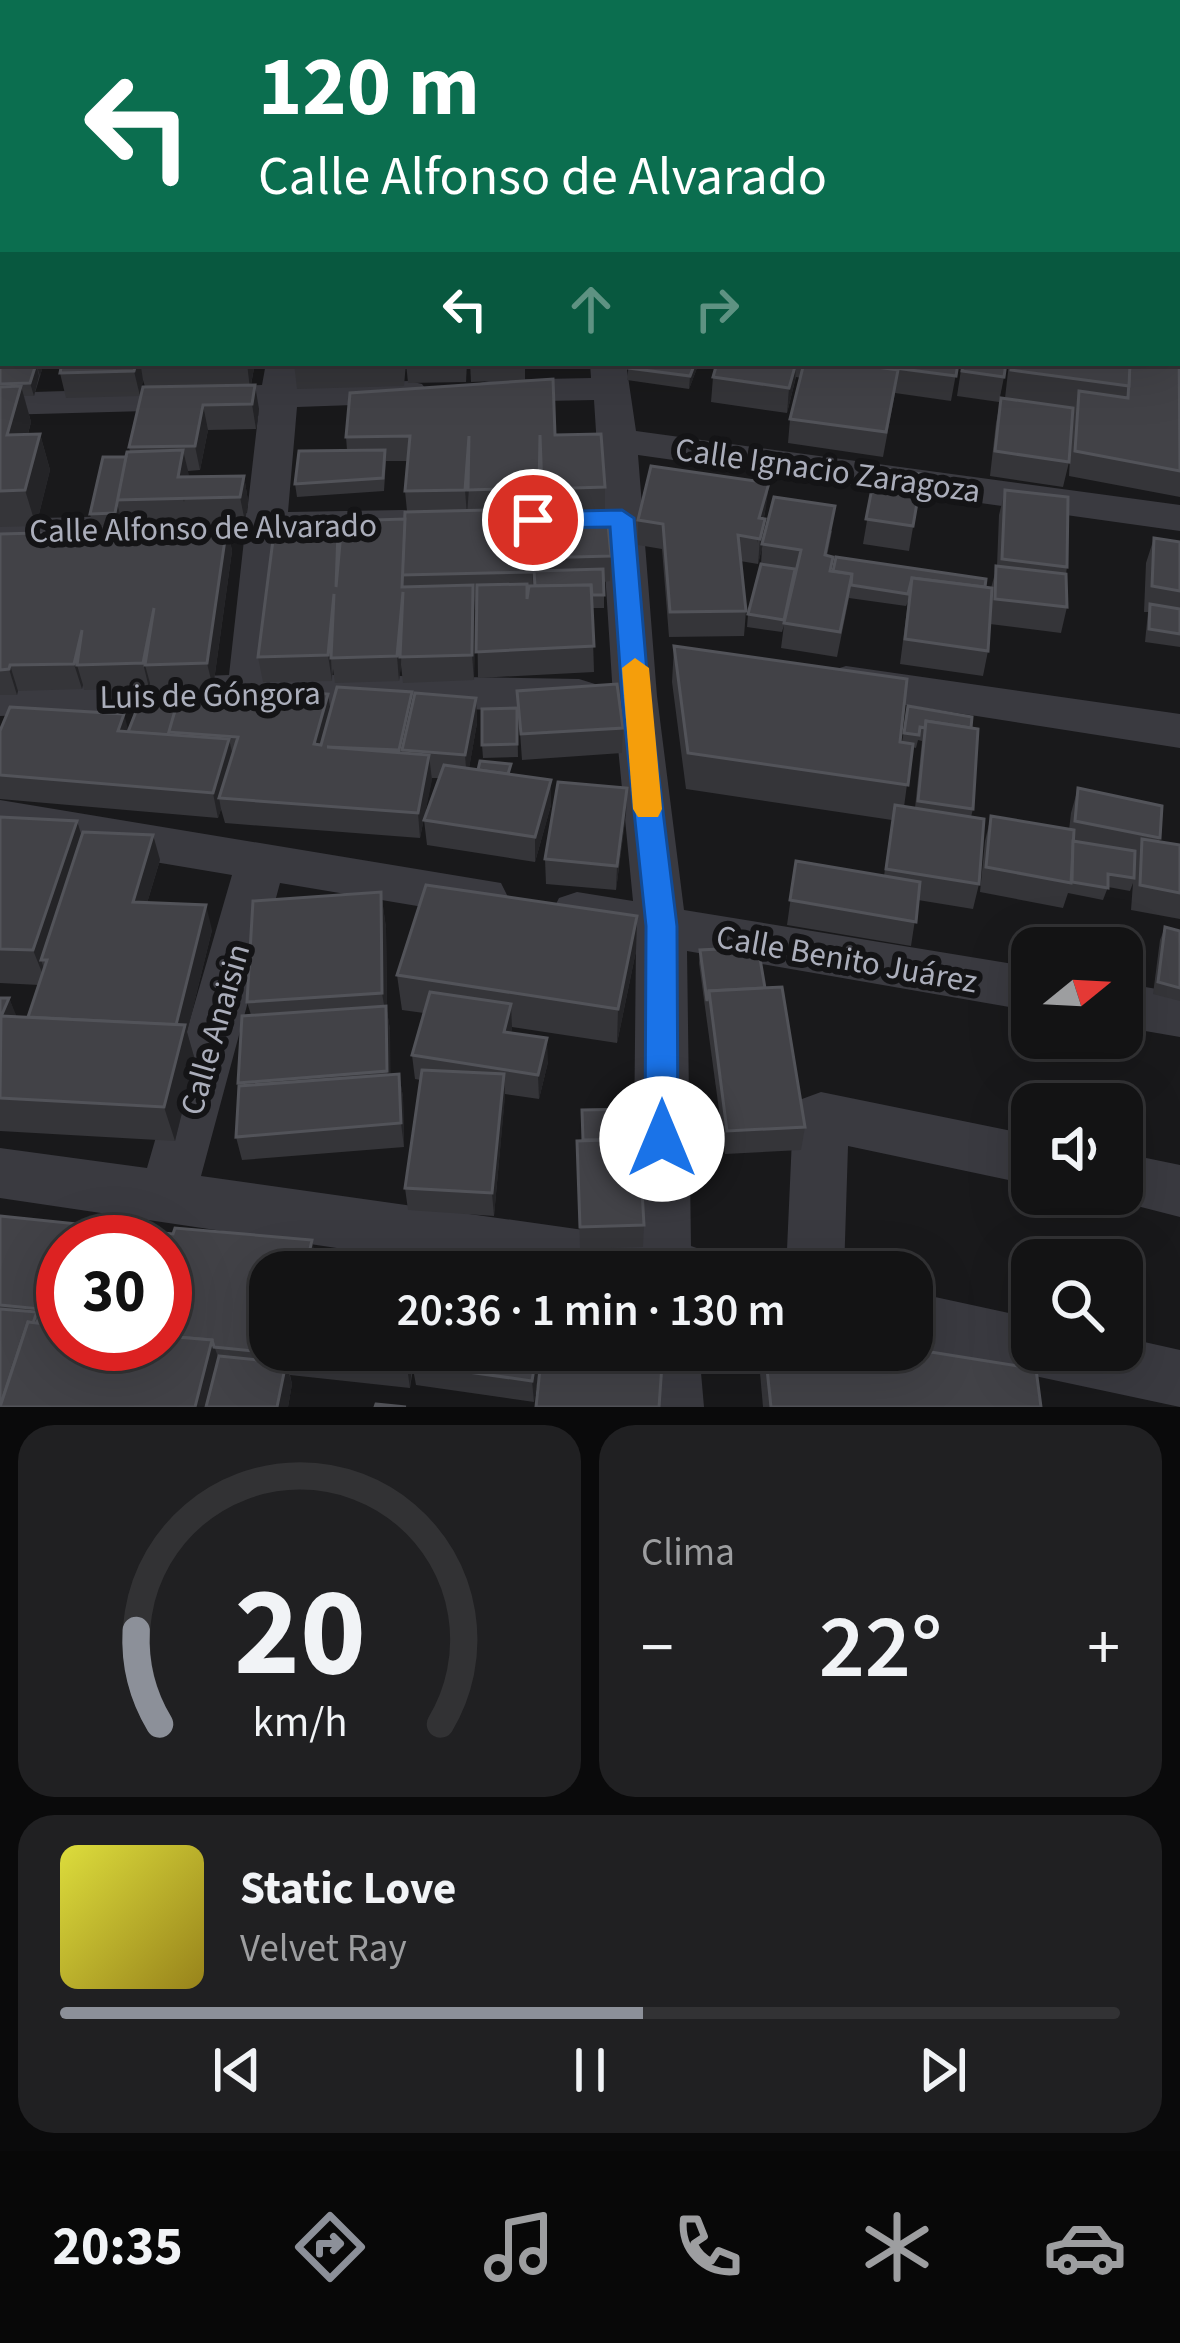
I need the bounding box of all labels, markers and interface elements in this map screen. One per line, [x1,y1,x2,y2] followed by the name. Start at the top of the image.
[258,28,480,148] text: 120 m
[60,48,216,204] icon: left
[258,139,827,216] text: Calle Alfonso de Alvarado
[432,276,498,342] icon: left
[558,276,624,342] icon: ahead
[684,276,750,342] icon: right
[672,426,984,515] street label: Calle Ignacio Zaragoza
[482,469,584,571] pin
[500,487,566,553] icon: arrive
[29,502,377,555] street label: Calle Alfonso de Alvarado
[99,670,321,721] street label: Luis de Góngora
[713,913,981,1006] street label: Calle Benito Juárez
[1011,927,1143,1059] north arrow
[1011,927,1143,1371] map controls
[169,938,262,1120] street label: Calle Anaisin
[599,1076,725,1202] position arrow
[1011,1083,1143,1215] button: sound
[36,1215,192,1371] speed limit sign: 30
[1011,1239,1143,1371] button: search
[397,1279,785,1343] text: 20:36 · 1 min · 130 m
[641,1525,735,1581] text: Clima
[234,1545,365,1723] text: 20
[819,1584,942,1712] text: 22°
[641,1601,674,1695] text: −
[1087,1601,1120,1695] text: +
[252,1692,347,1753] text: km/h
[240,1857,456,1921] text: Static Love
[240,1921,407,1977] text: Velvet Ray
[204,2037,270,2103] icon: previous
[557,2037,623,2103] icon: pause
[910,2037,976,2103] icon: next
[288,2205,372,2289] icon: directions
[477,2205,561,2289] icon: music
[666,2205,750,2289] icon: phone
[855,2205,939,2289] icon: climate
[1043,2205,1127,2289] icon: car
[52,2209,183,2286] text: 20:35

